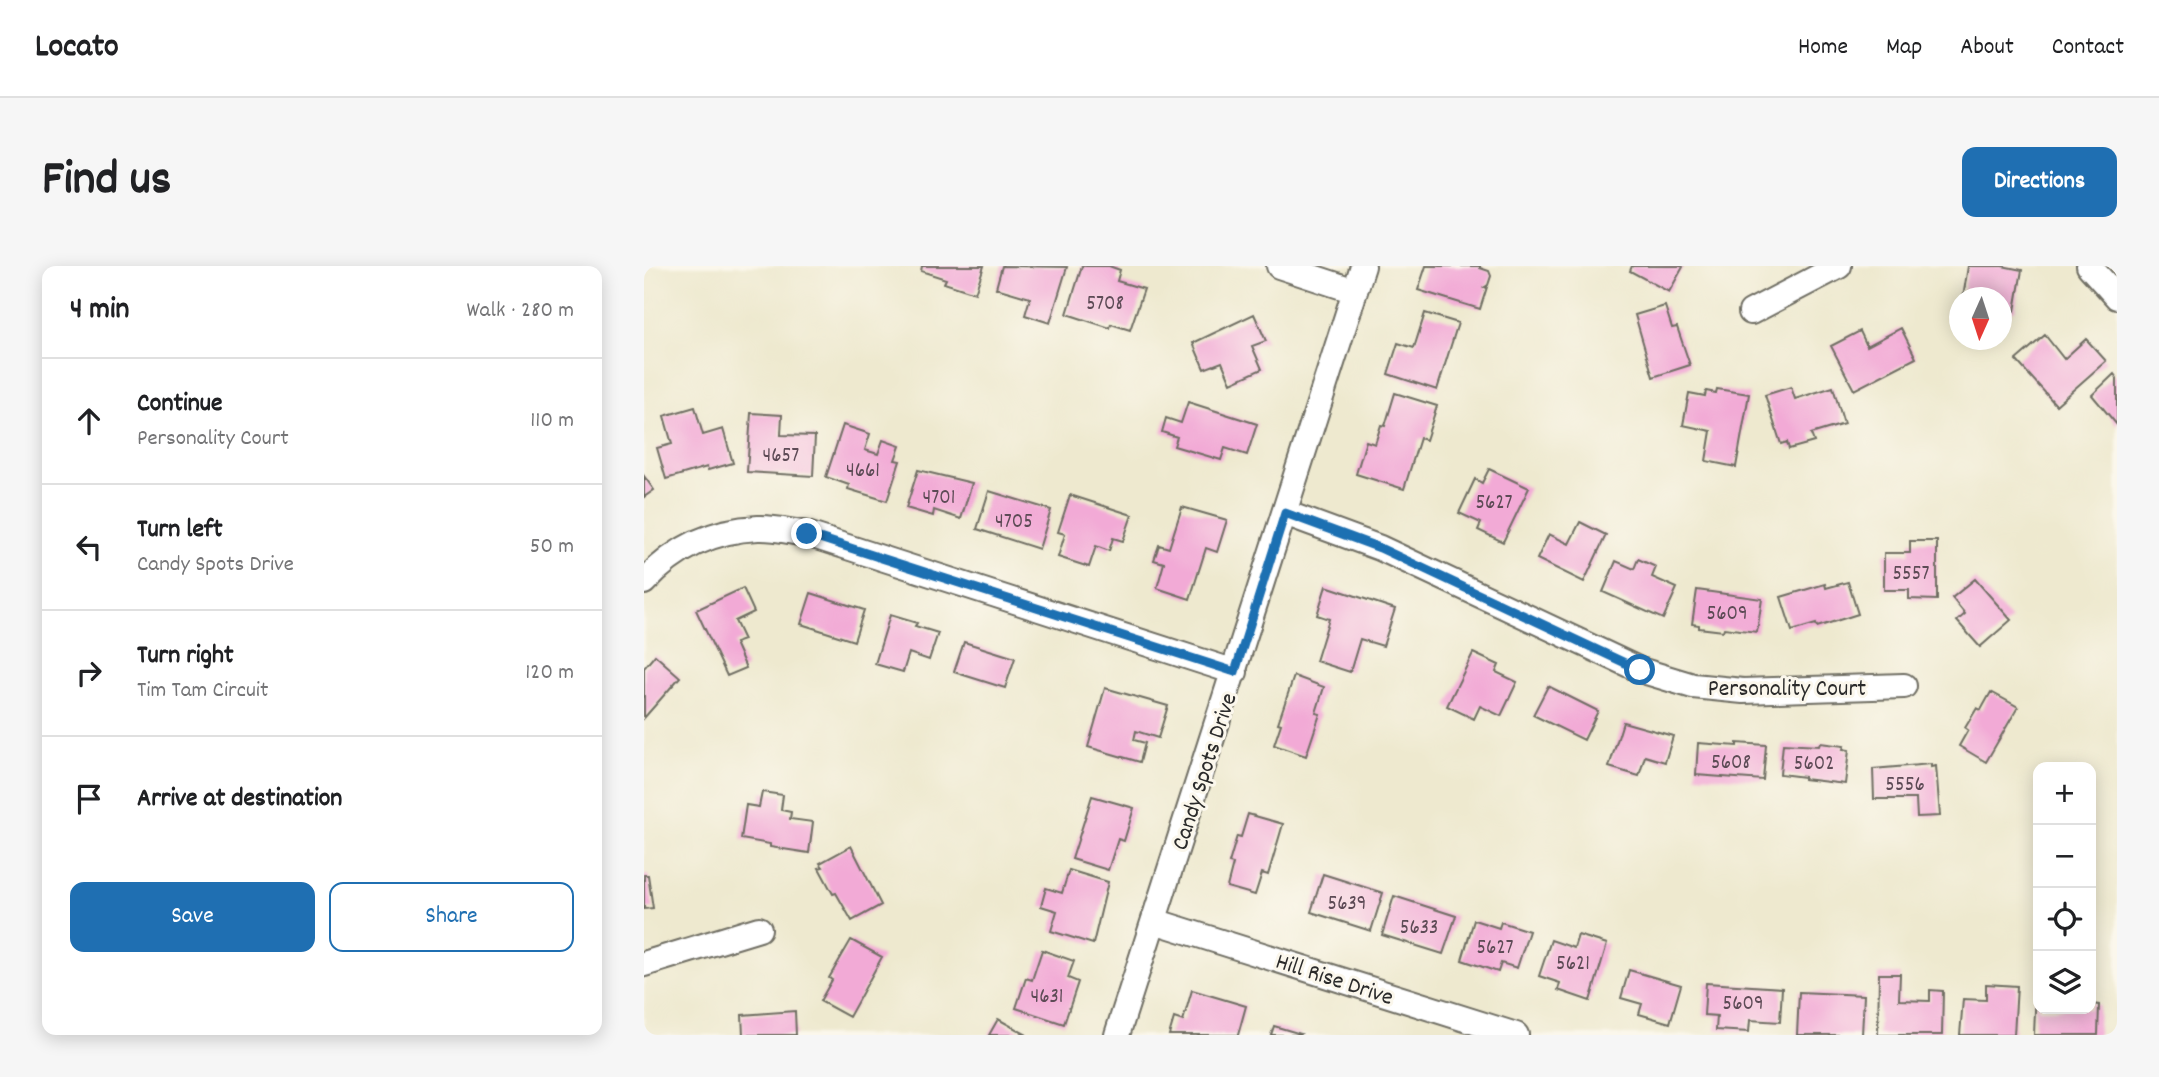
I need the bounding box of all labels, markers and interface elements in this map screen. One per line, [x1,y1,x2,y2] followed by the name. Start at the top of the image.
[35,25,119,72] text: Locato
[1798,31,1848,65] text: Home
[1886,31,1922,65] text: Map
[1960,31,2014,65] text: About
[2052,31,2124,65] text: Contact
[42,147,171,217] text: Find us
[1962,147,2117,217] button: Directions
[1949,287,2012,350] north arrow
[70,290,129,333] text: 4 min
[1086,290,1124,320] house number: 5708
[466,295,574,328] text: Walk · 280 m
[137,386,222,423] text: Continue
[70,402,108,440] icon: ahead
[530,405,574,438] text: 110 m
[137,423,289,456] text: Personality Court
[763,442,799,472] house number: 4657
[846,457,880,487] house number: 4661
[923,484,955,514] house number: 4701
[1475,489,1513,519] house number: 5627
[995,508,1033,538] house number: 4705
[137,512,223,549] text: Turn left
[791,518,822,549] route end
[70,528,108,566] icon: left
[530,531,574,564] text: 50 m
[137,549,294,582] text: Candy Spots Drive
[1892,560,1930,590] house number: 5557
[1706,600,1748,630] house number: 5609
[137,638,234,675] text: Turn right
[70,654,108,692] icon: right
[1624,654,1655,685] route start
[525,657,574,690] text: 120 m
[1708,673,1866,707] street label: Personality Court
[137,675,269,708] text: Tim Tam Circuit
[1164,689,1247,855] street label: Candy Spots Drive
[1711,749,1751,779] house number: 5608
[1794,750,1834,780] house number: 5602
[2033,762,2096,1014] map controls
[2033,762,2096,825] button: +
[1885,771,1925,801] house number: 5556
[70,780,108,818] icon: arrive
[137,781,342,818] text: Arrive at destination
[2033,825,2096,888] button: −
[70,882,315,952] button: Save
[329,882,574,952] button: Share
[2033,888,2096,951] button: locate
[1328,890,1366,920] house number: 5639
[1400,914,1438,944] house number: 5633
[1476,934,1514,964] house number: 5627
[1271,946,1397,1016] street label: Hill Rise Drive
[1556,950,1590,980] house number: 5621
[2033,951,2096,1014] button: layers
[1031,983,1063,1013] house number: 4631
[1722,990,1764,1020] house number: 5609

